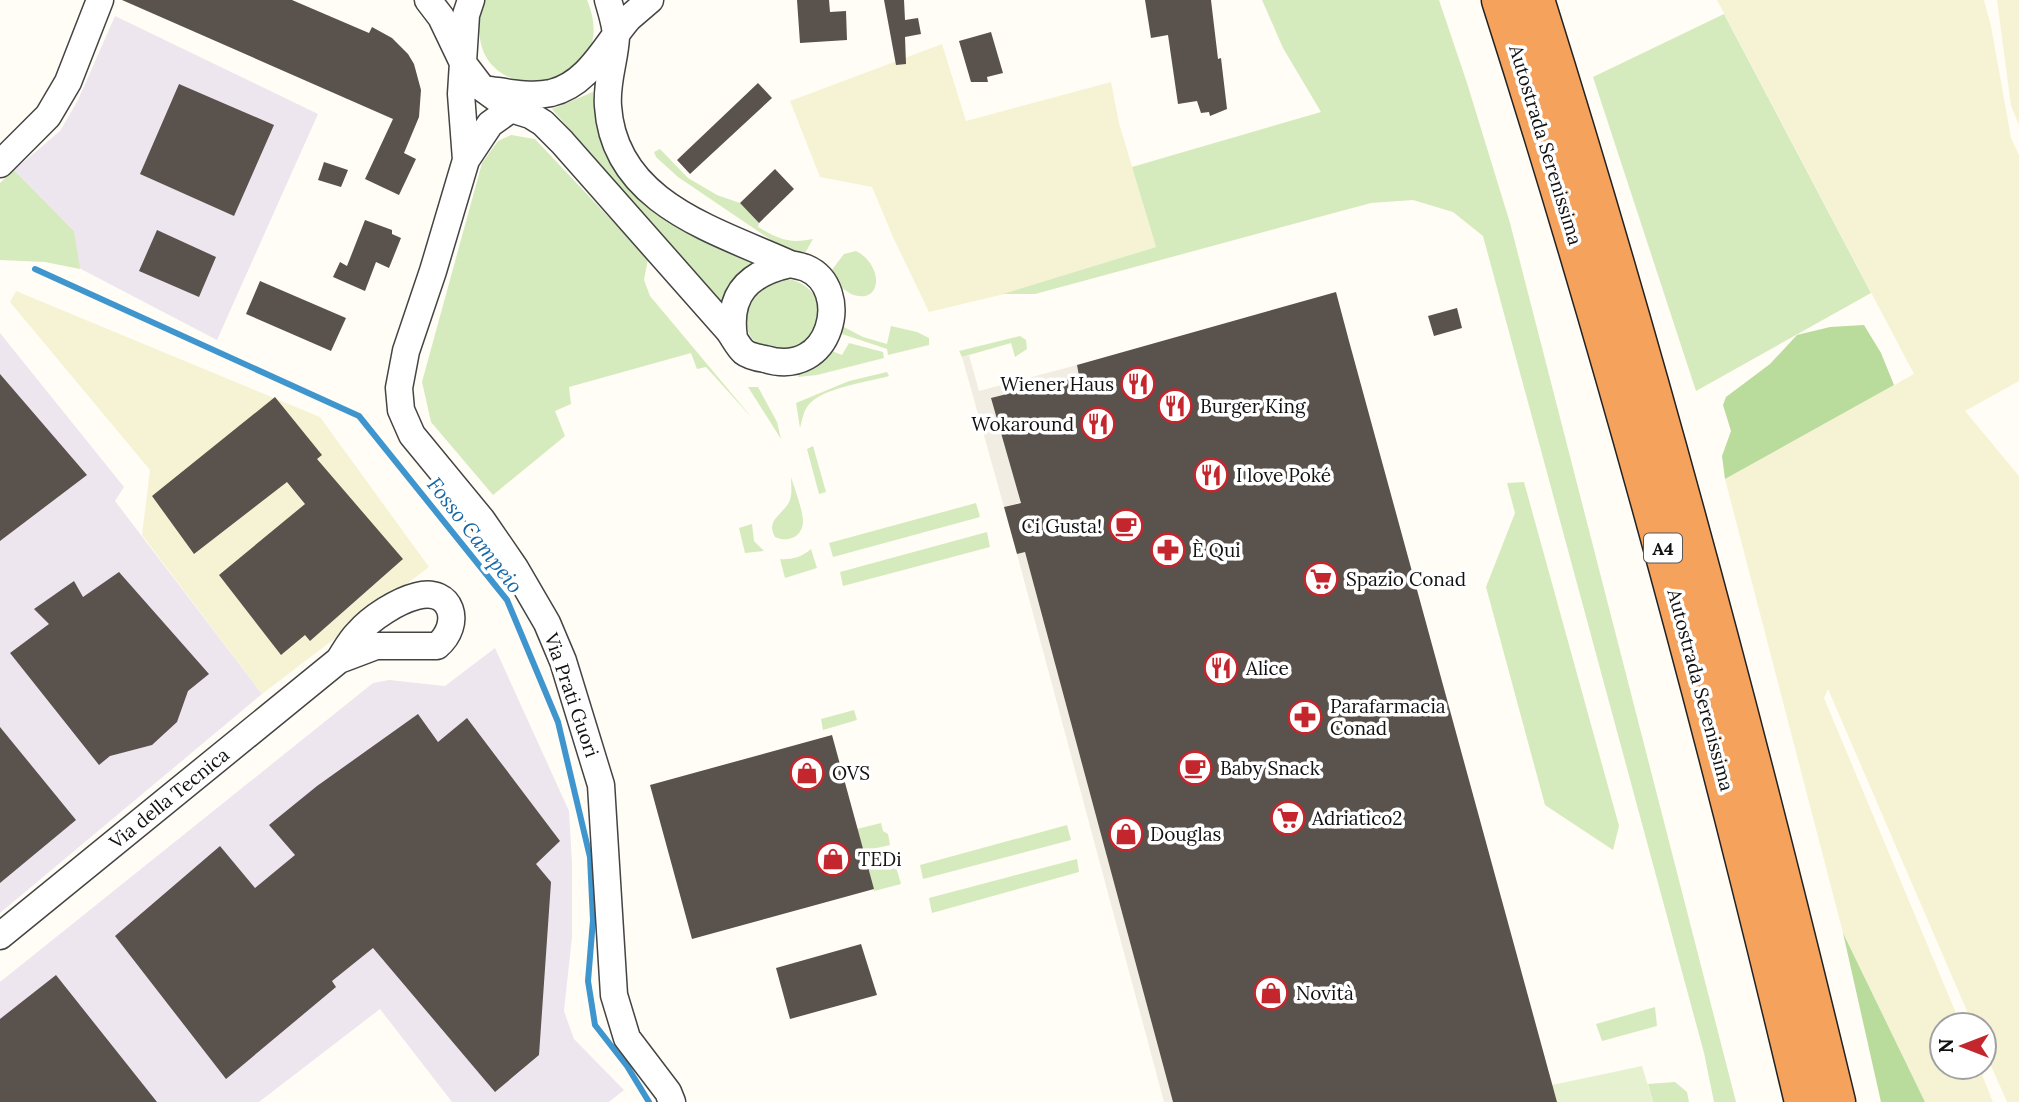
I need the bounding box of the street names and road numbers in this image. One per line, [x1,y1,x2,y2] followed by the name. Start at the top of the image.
[1504,41,1588,248] street label: Autostrada Serenissima
[1644,534,1682,562] road number: A4
[1662,585,1740,794] street label: Autostrada Serenissima
[539,629,604,760] street label: Via Prati Guori
[103,742,234,854] street label: Via della Tecnica

